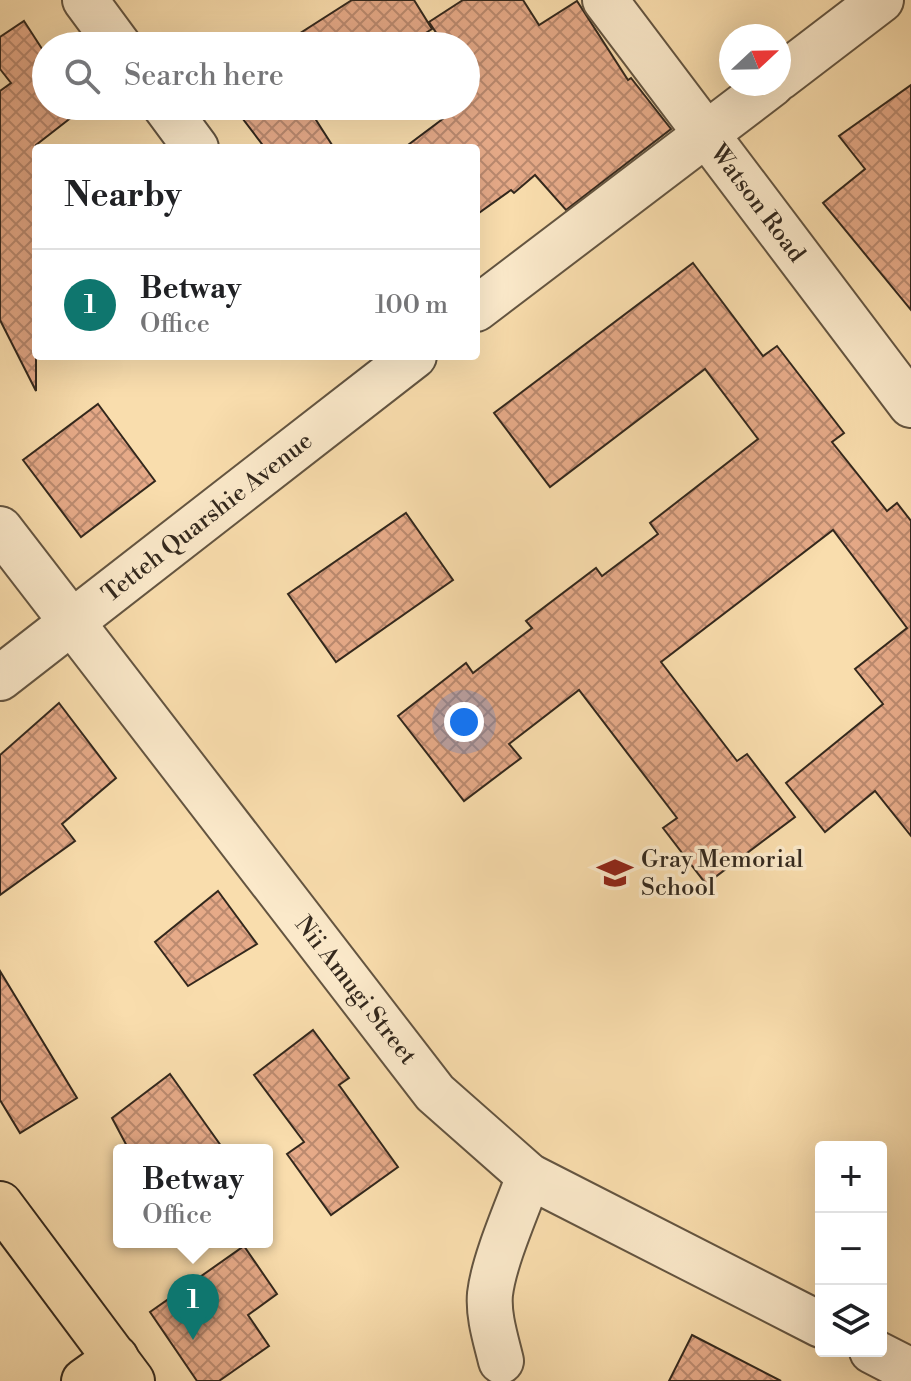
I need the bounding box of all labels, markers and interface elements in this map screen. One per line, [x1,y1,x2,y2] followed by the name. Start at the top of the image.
[719,24,791,96] north arrow
[32,32,480,120] search box
[60,54,104,98] icon: search
[124,57,284,95] text: Search here
[703,138,811,269] street label: Watson Road
[64,175,182,217] text: Nearby
[140,270,241,308] text: Betway
[84,289,96,321] text: 1
[375,289,448,321] text: 100 m
[140,308,210,340] text: Office
[96,426,319,609] street label: Tetteh Quarshie Avenue
[444,702,484,742] your location
[641,845,803,903] place label: Gray Memorial School
[596,854,634,892] school or university icon: Gray Memorial School
[288,910,423,1071] street label: Nii Amugi Street
[815,1141,887,1357] map controls
[815,1141,887,1213] button: +
[113,1144,273,1248] popup
[142,1161,244,1199] text: Betway
[142,1199,212,1231] text: Office
[815,1213,887,1285] button: −
[167,1274,219,1340] pin: 1
[815,1285,887,1357] button: layers

